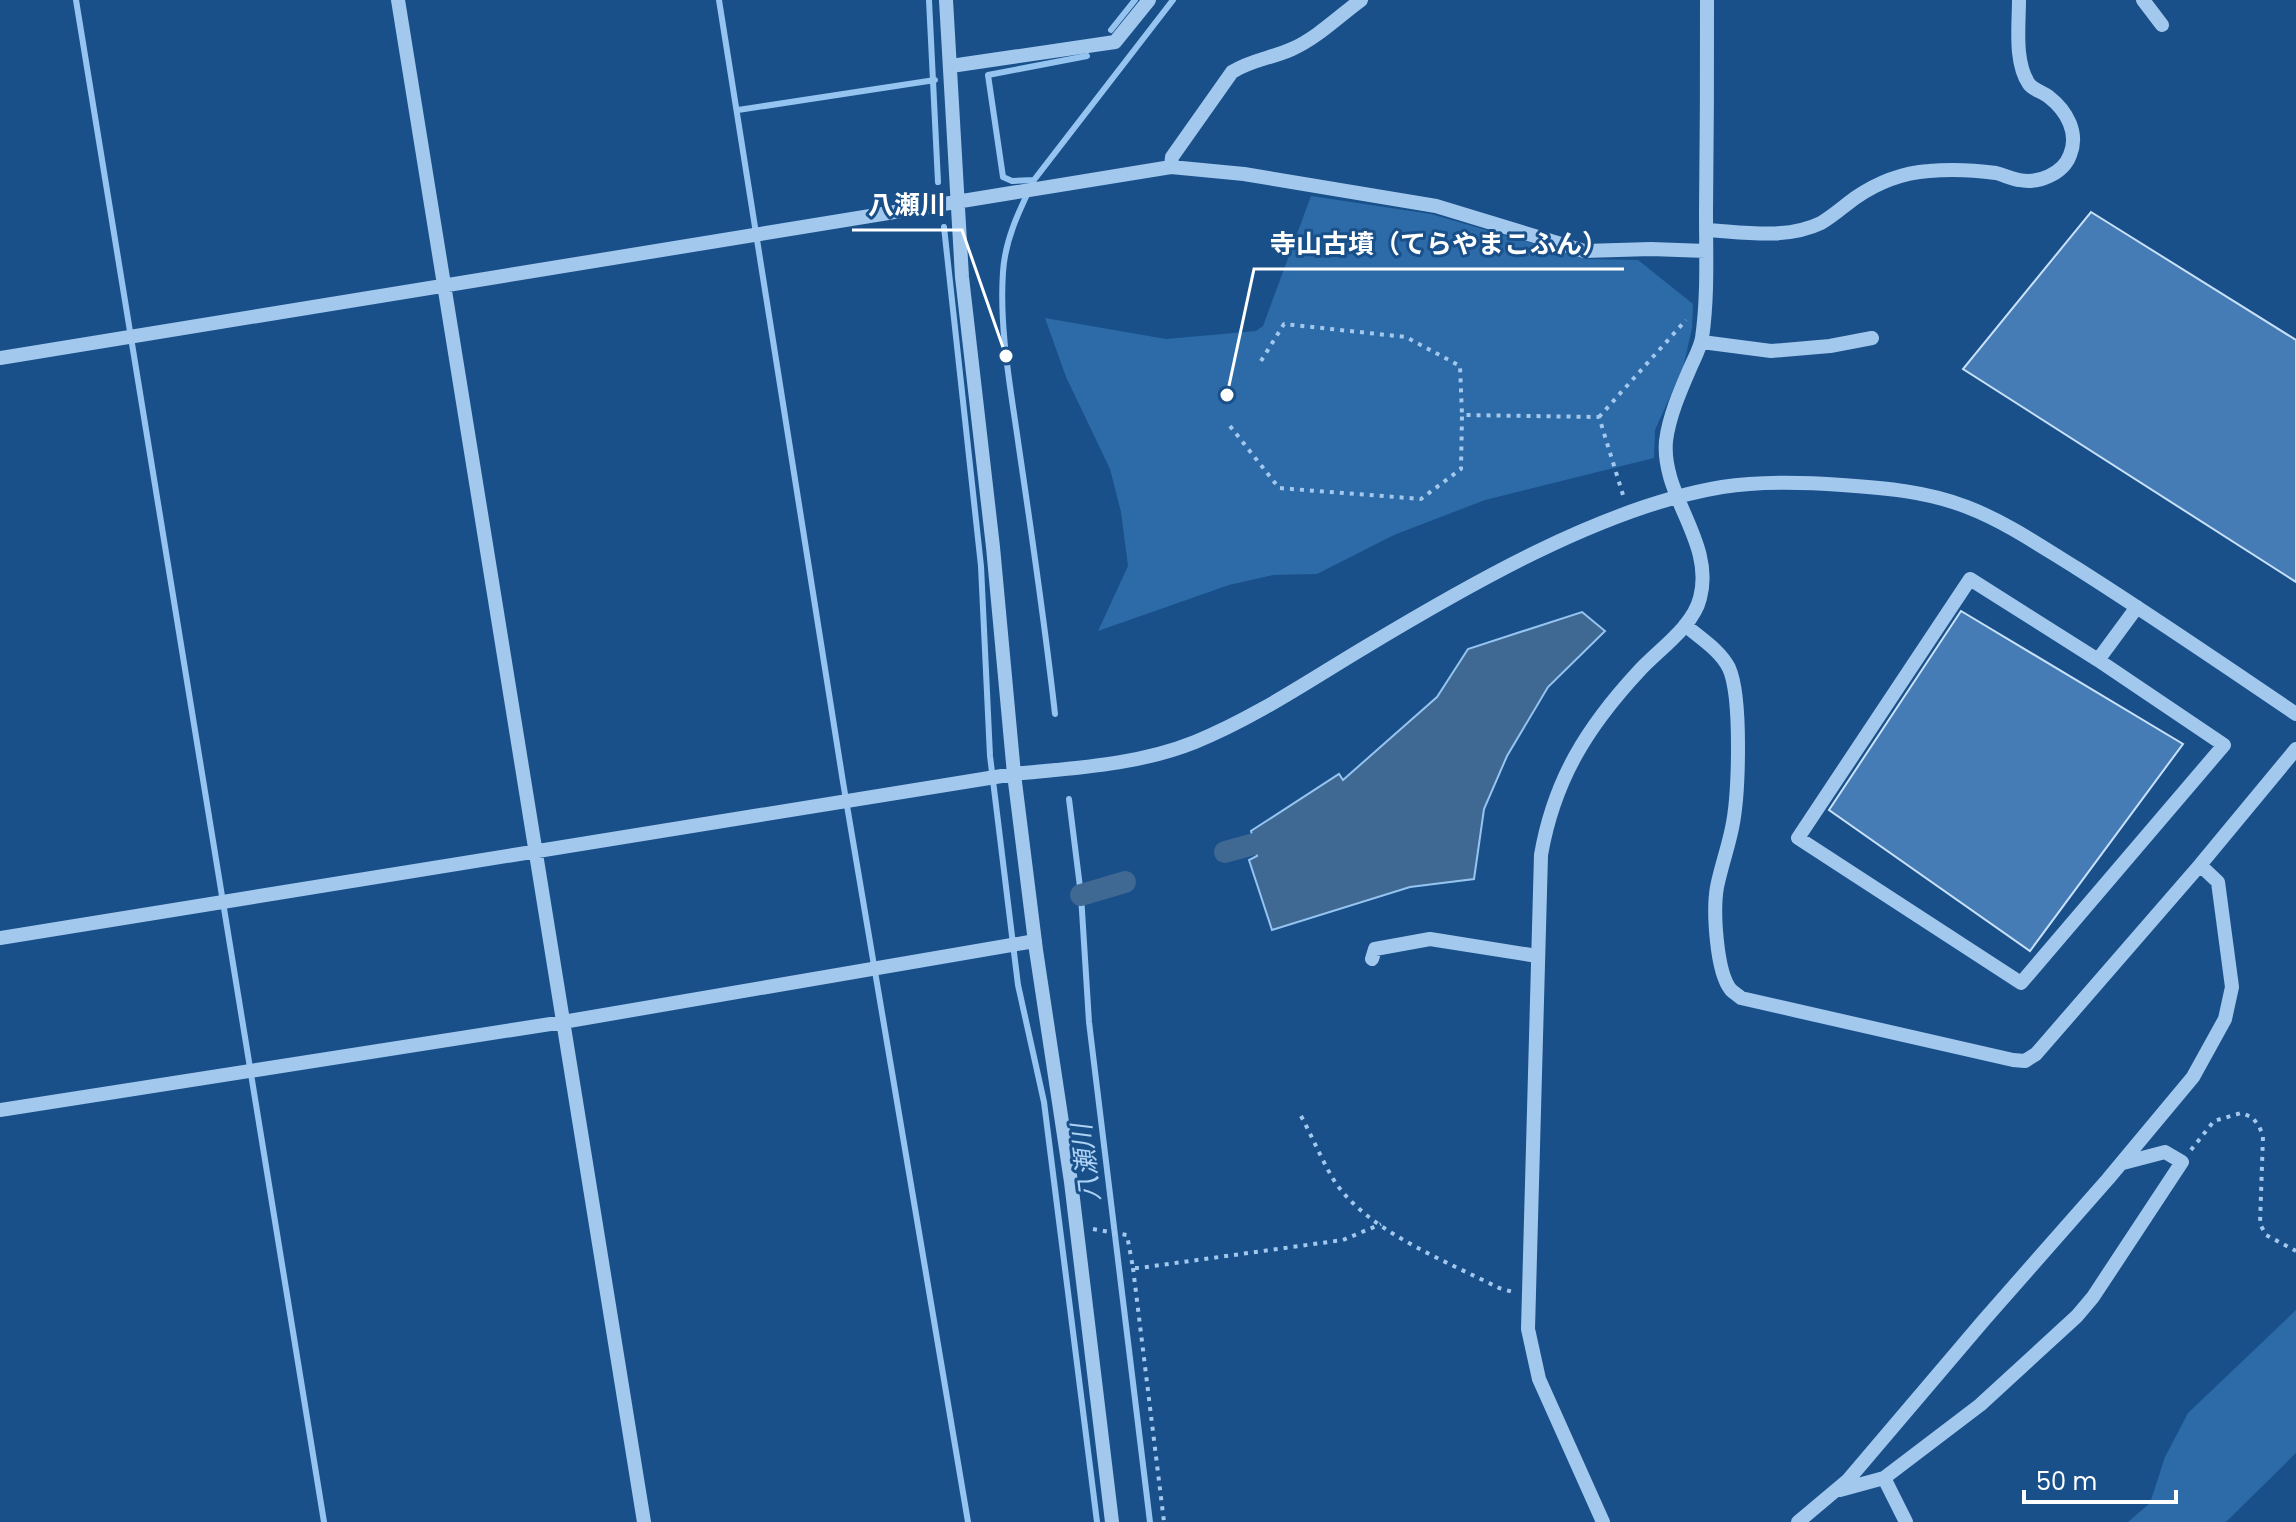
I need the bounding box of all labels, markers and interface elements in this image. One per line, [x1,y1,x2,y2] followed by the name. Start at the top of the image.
[852,180,962,230] callout: 八瀬川
[868,187,946,223] text: 八瀬川
[1254,219,1624,269] callout: 寺山古墳（てらやまこふん）
[1270,226,1608,262] text: 寺山古墳（てらやまこふん）
[1063,1119,1109,1204] water label: 八瀬川
[2024,1454,2176,1504] scale bar
[2036,1465,2097,1498] text: 50 m

